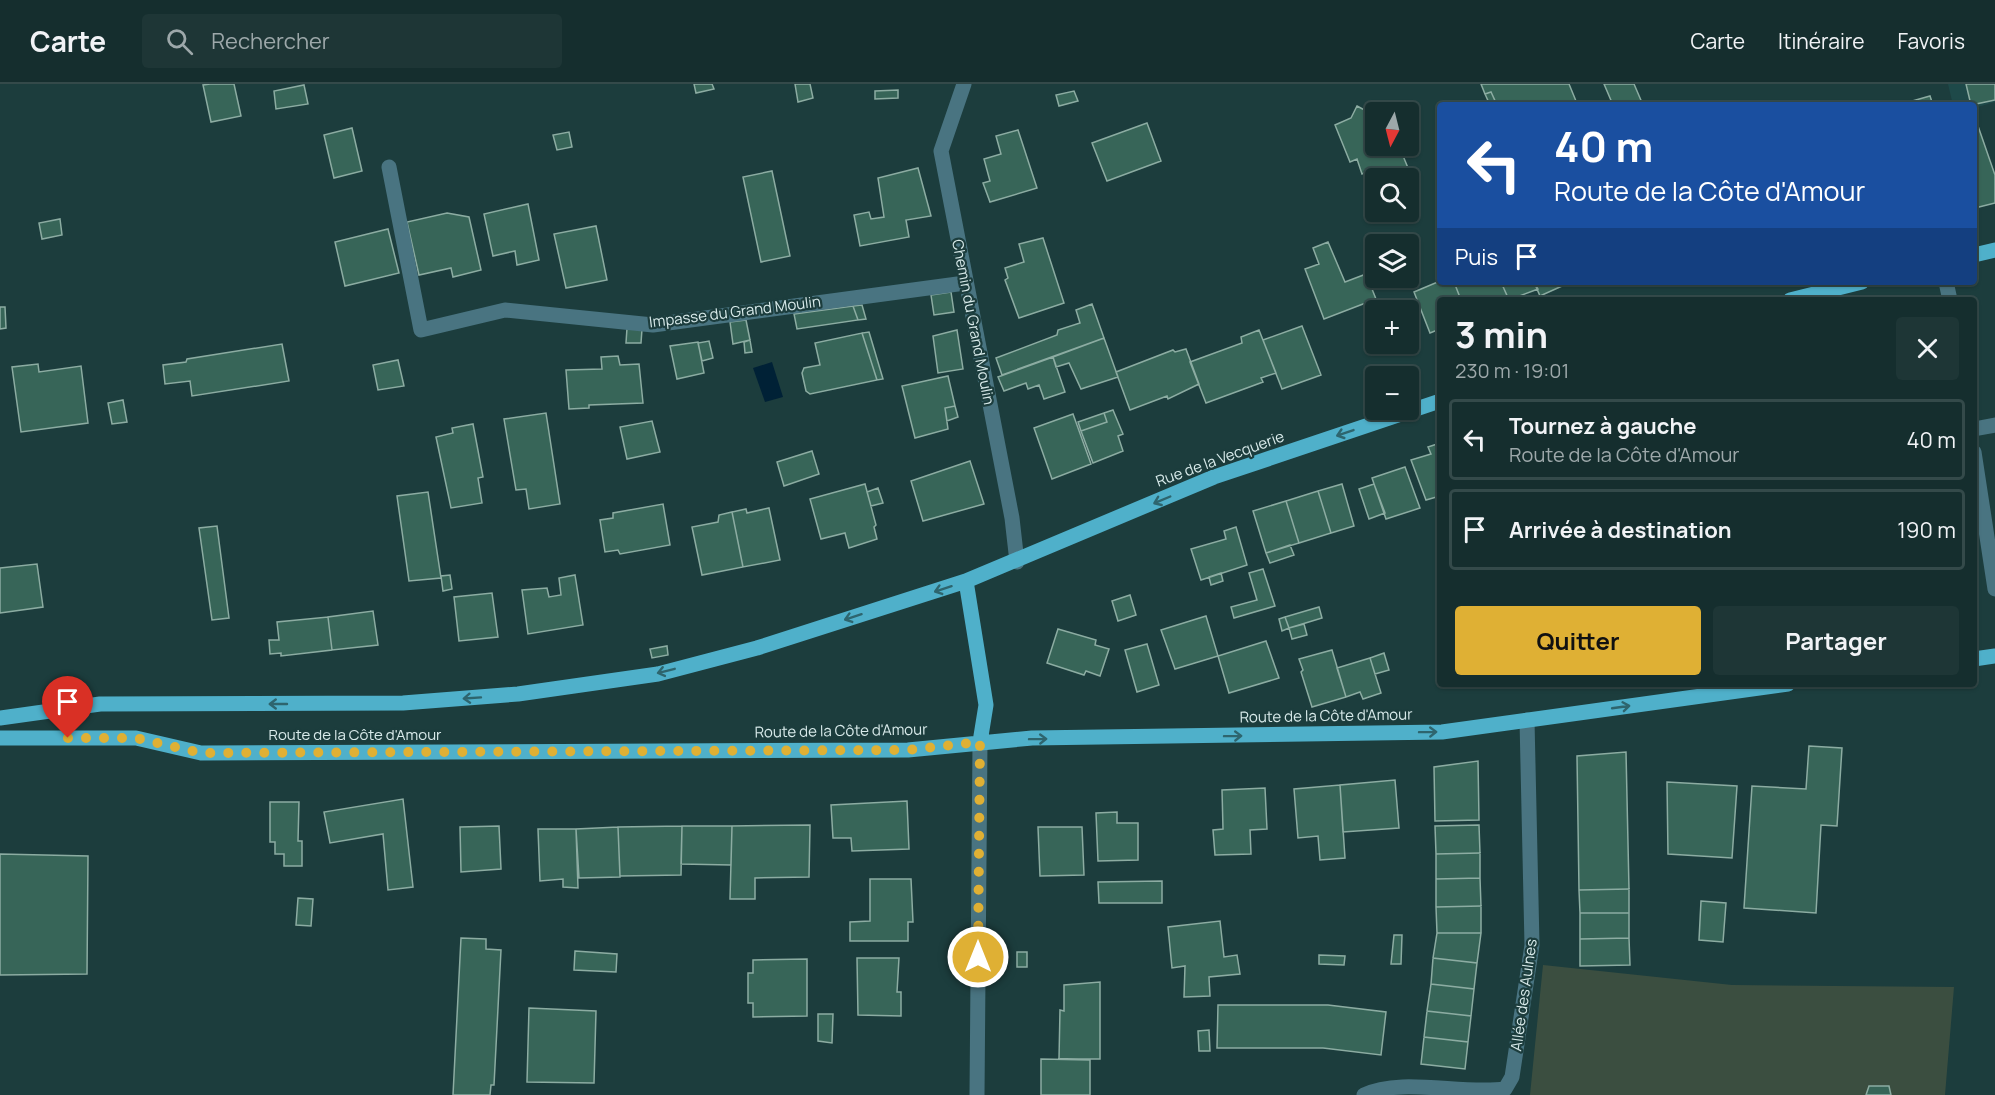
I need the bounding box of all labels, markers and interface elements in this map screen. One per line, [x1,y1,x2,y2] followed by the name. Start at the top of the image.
[142,14,562,68] search box
[30,22,106,60] text: Carte
[163,25,196,58] icon: search
[211,26,330,56] text: Rechercher
[1691,27,1745,55] text: Carte
[1778,27,1864,55] text: Itinéraire
[1897,27,1965,55] text: Favoris
[1365,102,1419,156] north arrow
[1365,102,1419,420] map controls
[1554,117,1653,175] text: 40 m
[1455,126,1533,204] icon: left
[1365,168,1419,222] button: search
[1554,172,1865,209] text: Route de la Côte d'Amour
[1365,234,1419,288] button: layers
[947,237,1000,407] street label: Chemin du Grand Moulin
[1510,240,1543,273] icon: arrive
[1455,242,1498,272] text: Puis
[648,291,822,332] street label: Impasse du Grand Moulin
[1365,300,1419,354] button: +
[1455,310,1548,359] text: 3 min
[1896,317,1959,380] button: close
[1455,357,1569,384] text: 230 m · 19:01
[1365,366,1419,420] button: −
[1509,411,1696,441] text: Tournez à gauche
[1458,423,1491,456] icon: left
[1153,425,1287,491] street label: Rue de la Vecquerie
[1907,425,1956,455] text: 40 m
[1336,429,1355,440] one-way arrow
[1509,441,1740,468] text: Route de la Côte d'Amour
[1153,494,1171,506] one-way arrow
[1458,513,1491,546] icon: arrive
[1509,515,1732,545] text: Arrivée à destination
[1897,515,1956,545] text: 190 m
[934,584,953,595] one-way arrow
[1455,606,1701,675] button: Quitter
[1713,606,1959,675] button: Partager
[844,613,863,624] one-way arrow
[656,666,675,678] one-way arrow
[42,676,93,738] pin
[51,685,84,718] icon: arrive
[463,693,483,704] one-way arrow
[268,698,288,710] one-way arrow
[1611,701,1630,712] one-way arrow
[1239,703,1413,728] street label: Route de la Côte d'Amour
[754,718,928,743] street label: Route de la Côte d'Amour
[269,724,442,745] street label: Route de la Côte d'Amour
[1417,727,1437,738] one-way arrow
[1222,730,1242,741] one-way arrow
[1027,733,1047,745] one-way arrow
[946,925,1010,989] position arrow
[1505,937,1542,1052] street label: Allée des Aulnes

